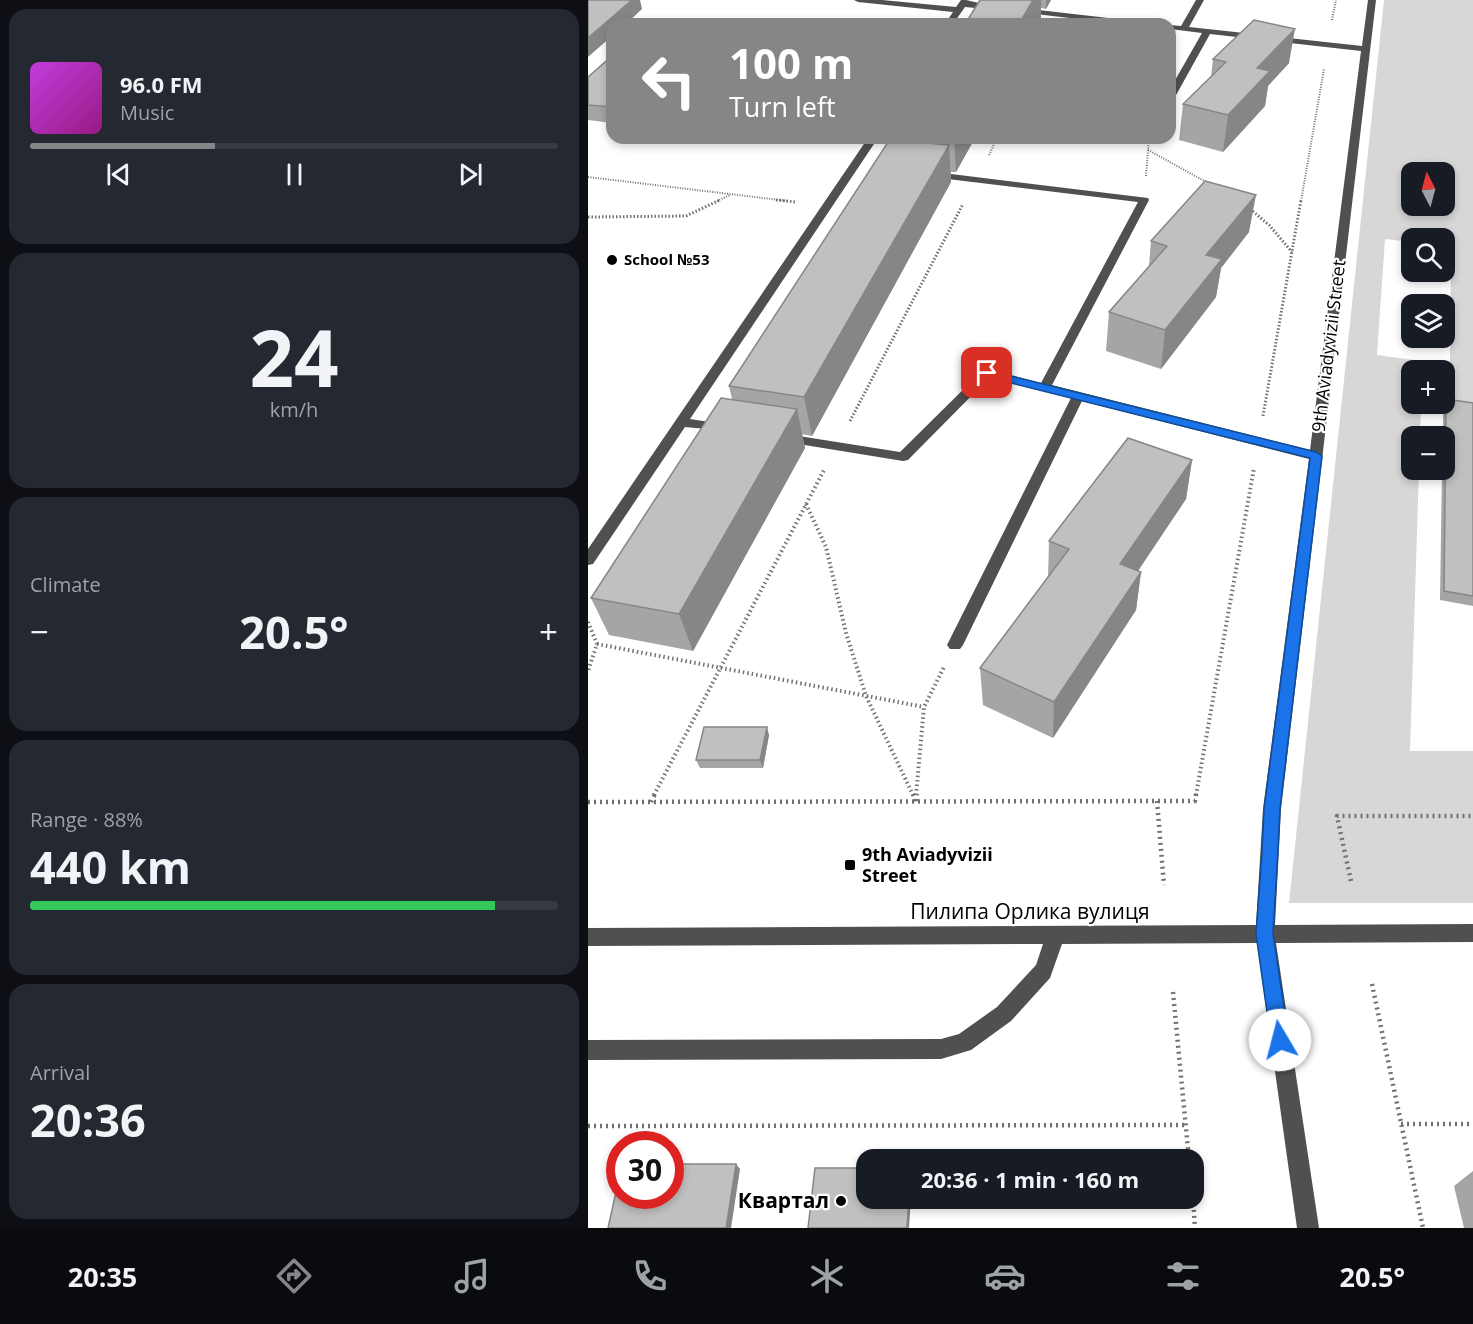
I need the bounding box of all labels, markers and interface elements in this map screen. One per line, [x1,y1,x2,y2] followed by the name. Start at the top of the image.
[729,34,853,91] text: 100 m
[630,42,708,120] icon: left
[120,69,203,99] text: 96.0 FM
[729,88,836,125] text: Turn left
[120,99,174,126] text: Music
[102,158,135,191] icon: previous
[278,158,311,191] icon: pause
[454,158,487,191] icon: next
[1401,162,1455,216] north arrow
[1401,162,1455,480] map controls
[1401,228,1455,282] button: search
[624,249,709,269] place label: School №53
[605,253,619,267] marker: School №53
[1306,258,1350,433] street label: 9th Aviadyvizii Street
[1401,294,1455,348] button: layers
[249,304,339,410] text: 24
[961,347,1012,398] pin
[970,356,1003,389] icon: arrive
[1401,360,1455,414] button: +
[270,396,318,423] text: km/h
[1401,426,1455,480] button: −
[30,571,101,598] text: Climate
[239,601,349,662] text: 20.5°
[30,609,49,654] text: −
[539,609,558,654] text: +
[30,806,143,833] text: Range · 88%
[30,836,191,897] text: 440 km
[862,842,993,887] place label: 9th Aviadyvizii Street
[843,858,857,872] marker: 9th Aviadyvizii Street
[910,897,1150,925] street label: Пилипа Орлика вулиця
[1248,1008,1312,1072] position arrow
[30,1059,90,1086] text: Arrival
[30,1089,146,1150] text: 20:36
[606,1131,684,1209] speed limit sign: 30
[921,1164,1139,1194] text: 20:36 · 1 min · 160 m
[738,1186,829,1214] place label: Квартал
[834,1194,848,1208] marker: Квартал
[273,1255,315,1297] icon: directions
[451,1255,493,1297] icon: music
[629,1255,671,1297] icon: phone
[806,1255,848,1297] icon: climate
[984,1255,1026,1297] icon: car
[1162,1255,1204,1297] icon: filters
[68,1258,137,1295] text: 20:35
[1339,1258,1405,1295] text: 20.5°

